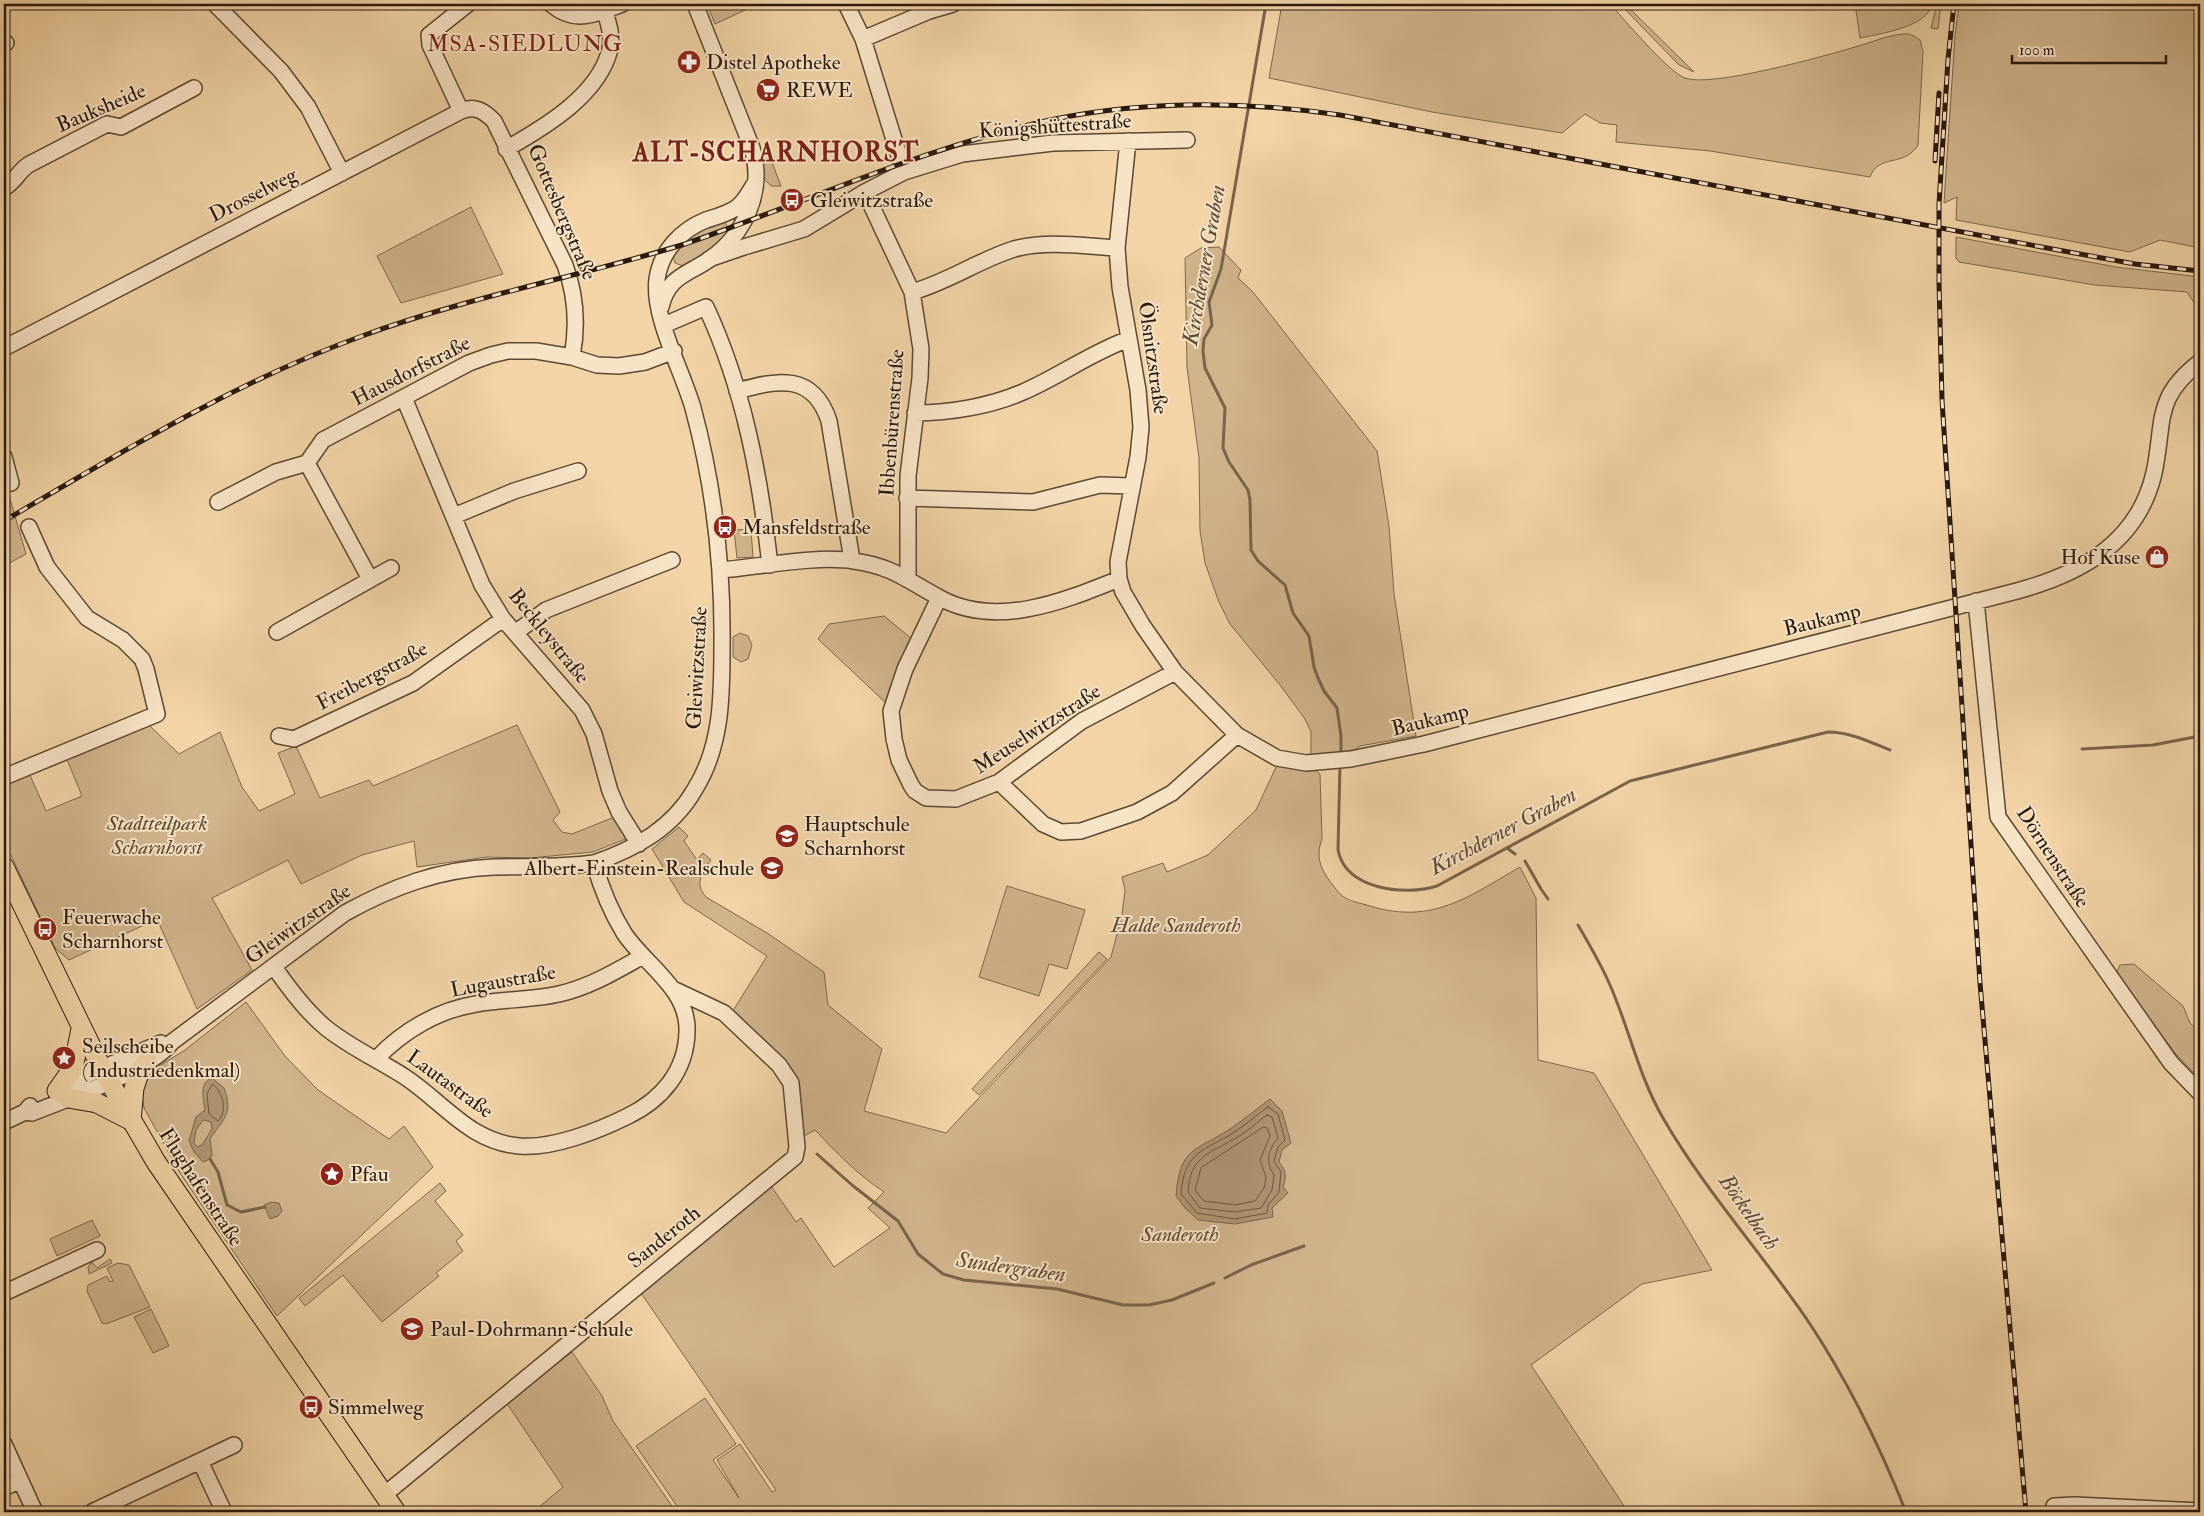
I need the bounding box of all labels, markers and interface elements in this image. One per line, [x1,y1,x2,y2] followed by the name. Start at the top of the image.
[427,30,623,58] district label: MSA-SIEDLUNG
[2012,32,2165,64] scale bar
[2019,41,2055,60] text: 100 m
[676,49,702,75] pharmacy icon: Distel Apotheke
[706,49,841,76] place label: Distel Apotheke
[52,77,150,139] street label: Bauksheide
[755,77,781,103] supermarket icon: REWE
[786,77,853,104] place label: REWE
[978,107,1132,145] street label: Königshüttestraße
[632,137,919,169] district label: ALT-SCHARNHORST
[521,140,603,284] street label: Gottesbergstraße
[204,161,302,229] street label: Drosselweg
[1176,183,1232,348] water label: Kirchderner Graben
[779,187,805,213] bus stop icon: Gleiwitzstraße
[810,187,933,214] place label: Gleiwitzstraße
[1132,300,1174,416] street label: Ölsnitzstraße
[347,329,475,412] street label: Hausdorfstraße
[873,348,911,498] street label: Ibbenbürenstraße
[712,514,738,540] bus stop icon: Mansfeldstraße
[742,514,871,541] place label: Mansfeldstraße
[2061,544,2140,571] place label: Hof Kuse
[2144,544,2170,570] shop icon: Hof Kuse
[502,583,596,689] street label: Beckleystraße
[1781,597,1863,643] street label: Baukamp
[680,606,714,730] street label: Gleiwitzstraße
[312,635,433,717] street label: Freibergstraße
[968,678,1106,780] street label: Meuselwitzstraße
[1389,697,1471,743] street label: Baukamp
[1424,780,1581,882] water label: Kirchderner Graben
[2010,801,2096,913] street label: Dörnenstraße
[106,810,207,861] park label: Stadtteilpark Scharnhorst
[804,811,910,862] place label: Hauptschule Scharnhorst
[774,823,800,849] school or university icon: Hauptschule Scharnhorst
[523,855,754,882] place label: Albert-Einstein-Realschule
[759,855,785,881] school or university icon: Albert-Einstein-Realschule
[240,878,356,970] street label: Gleiwitzstraße
[62,904,164,955] place label: Feuerwache Scharnhorst
[1110,912,1241,939] park label: Halde Sanderoth
[32,916,58,942] bus stop icon: Feuerwache Scharnhorst
[448,958,558,1004] street label: Lugaustraße
[82,1033,240,1084] place label: Seilscheibe (Industriedenkmal)
[401,1043,499,1125] street label: Lautastraße
[51,1045,77,1071] place icon: Seilscheibe (Industriedenkmal)
[153,1123,250,1252] street label: Flughafenstraße
[319,1161,345,1187] place icon: Pfau
[350,1161,389,1188] place label: Pfau
[1712,1168,1785,1256] water label: Böckelbach
[622,1199,706,1275] street label: Sanderoth
[1140,1221,1219,1248] park label: Sanderoth
[954,1245,1067,1289] water label: Sundergraben
[399,1316,425,1342] school or university icon: Paul-Dohrmann-Schule
[430,1316,633,1343] place label: Paul-Dohrmann-Schule
[298,1394,324,1420] bus stop icon: Simmelweg
[328,1394,424,1421] place label: Simmelweg

